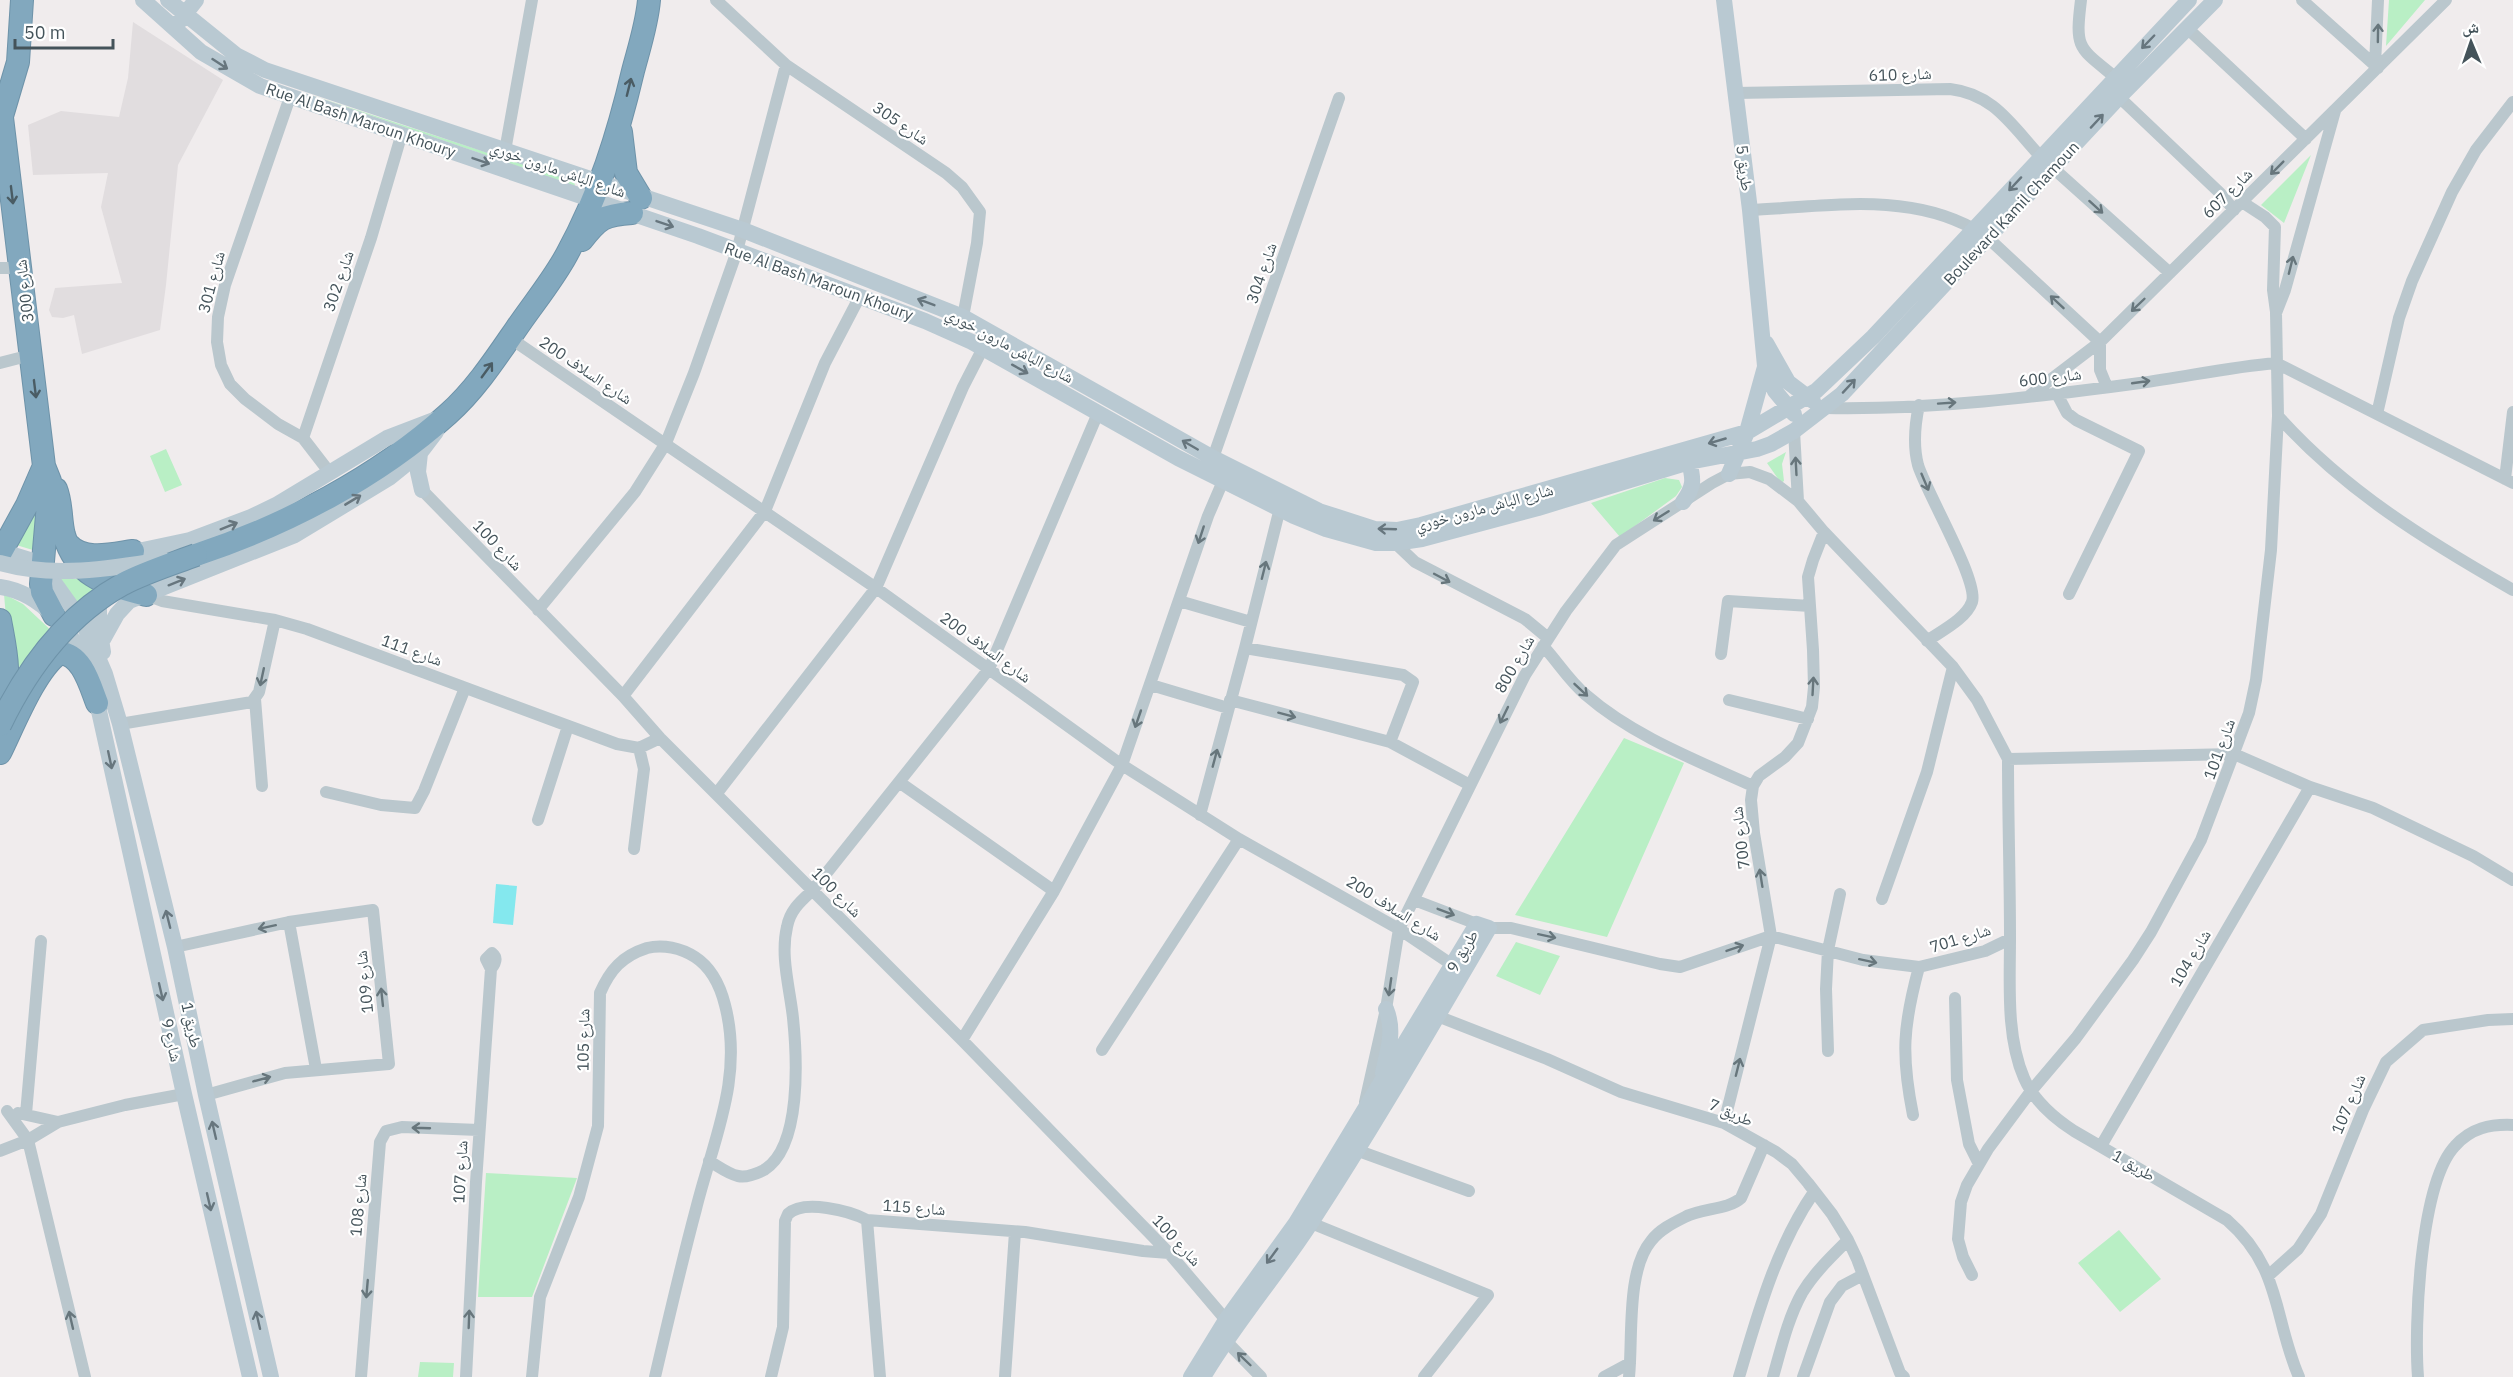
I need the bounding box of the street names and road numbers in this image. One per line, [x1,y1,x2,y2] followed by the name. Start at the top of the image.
[1868,63,1932,86] street label: شارع 610
[263,78,459,162] street label: Rue Al Bash Maroun Khoury
[869,97,933,150] street label: شارع 305
[487,136,628,204] street label: شارع الباش مارون خوري
[1939,137,2083,289] street label: Boulevard Kamil Chamoun
[1731,144,1758,192] street label: طريق 5
[2198,164,2257,223] street label: شارع 607
[722,237,916,325] street label: Rue Al Bash Maroun Khoury
[1241,240,1282,306] street label: شارع 304
[318,248,359,314] street label: شارع 302
[193,249,230,315] street label: شارع 301
[10,258,39,323] street label: شارع 300
[941,303,1077,390] street label: شارع الباش مارون خوري
[535,332,636,409] street label: 200 شارع السلاف
[2018,363,2083,392] street label: شارع 600
[1413,479,1556,538] street label: شارع الباش مارون خوري
[468,515,527,575] street label: شارع 100
[936,607,1036,688] street label: 200 شارع السلاف
[379,630,445,671] street label: شارع 111
[1490,632,1539,697] street label: 800 شارع
[2199,716,2240,782] street label: شارع 101
[1726,805,1755,870] street label: شارع 700
[807,863,866,922] street label: شارع 100
[1342,871,1445,946] street label: 200 شارع السلاف
[1927,919,1993,958] street label: شارع 701
[1442,926,1483,976] street label: 9 طريق
[2165,926,2216,991] street label: شارع 104
[351,950,378,1014] street label: شارع 109
[176,1000,207,1050] street label: طريق 1
[572,1008,595,1072] street label: شارع 105
[156,1016,187,1064] street label: شارع 9
[2326,1071,2370,1137] street label: شارع 107
[1705,1094,1756,1131] street label: 7 طريق
[448,1140,473,1204] street label: شارع 107
[2109,1145,2159,1186] street label: طريق 1
[345,1173,372,1237] street label: شارع 108
[882,1195,946,1220] street label: شارع 115
[1147,1210,1206,1271] street label: شارع 100

